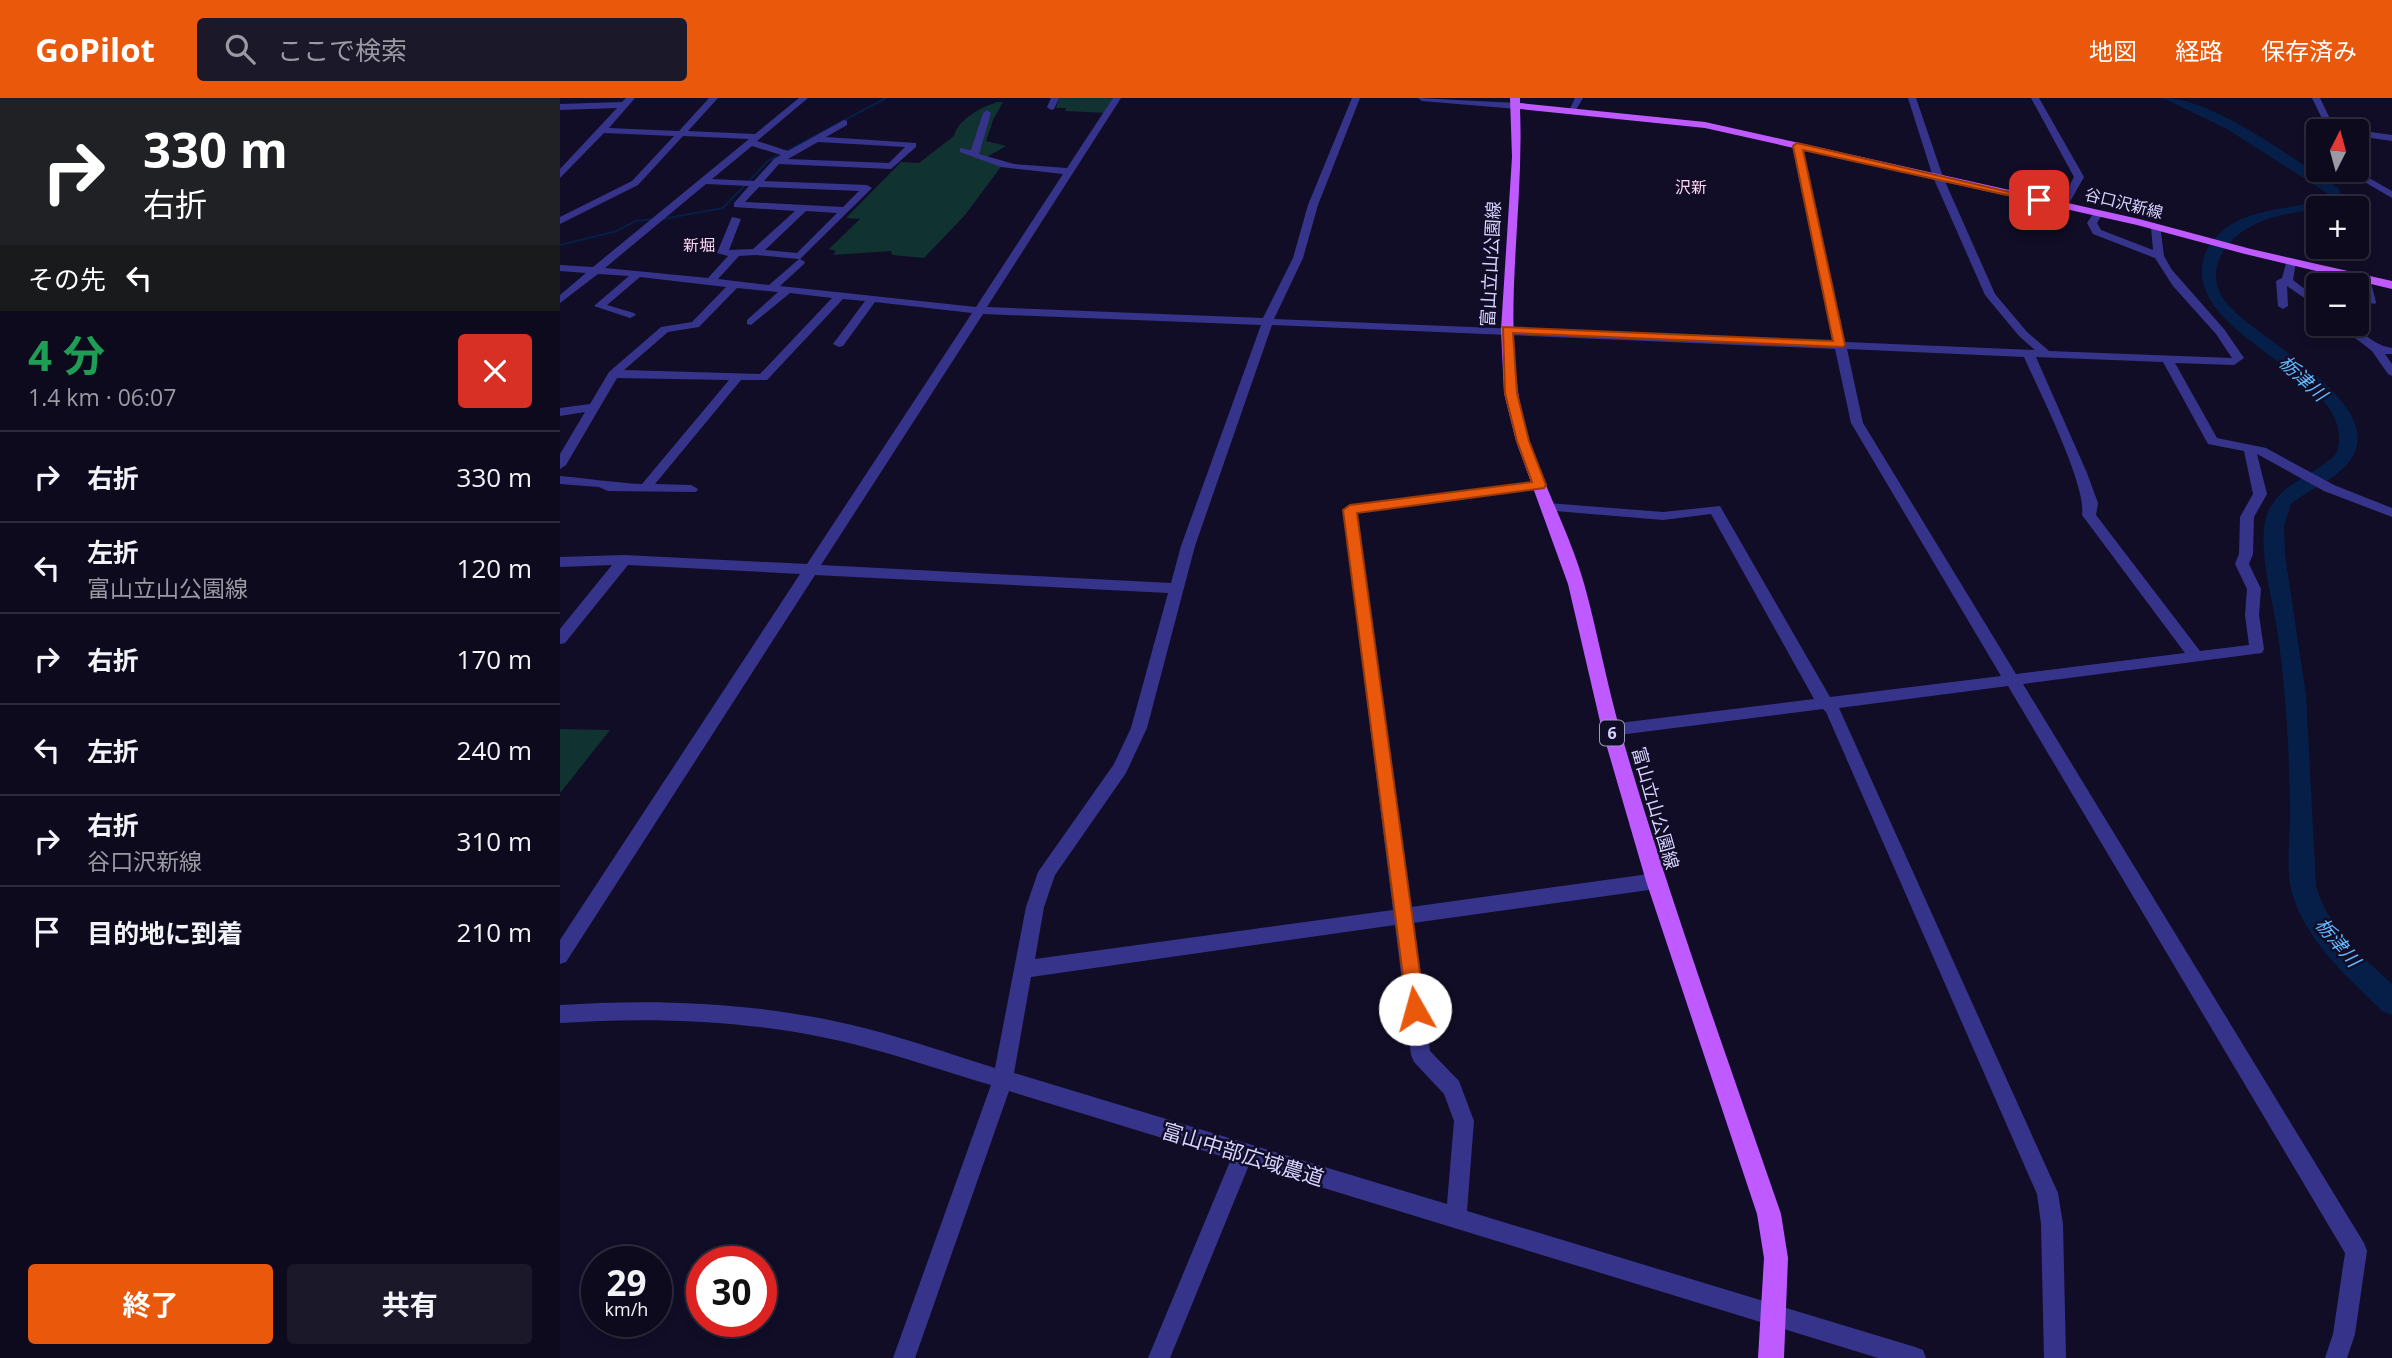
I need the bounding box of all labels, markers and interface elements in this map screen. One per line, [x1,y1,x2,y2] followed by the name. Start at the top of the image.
[197,18,687,81] search box
[35,27,155,72] text: GoPilot
[221,30,259,68] icon: search
[277,32,407,68] text: ここで検索
[2089,34,2137,67] text: 地図
[2175,34,2223,67] text: 経路
[2261,34,2357,67] text: 保存済み
[143,116,288,182] text: 330 m
[2306,119,2370,182] north arrow
[2306,119,2369,336] map controls
[28,126,119,217] icon: right
[2009,170,2069,230] pin
[1675,176,1707,198] district label: 沢新
[2020,181,2058,219] icon: arrive
[143,182,207,225] text: 右折
[2083,183,2165,223] street label: 谷口沢新線
[2306,196,2369,259] button: +
[1475,200,1505,328] street label: 富山立山公園線
[683,234,715,256] district label: 新堀
[120,259,158,297] icon: left
[28,261,106,297] text: その先
[2306,273,2369,336] button: −
[28,326,105,383] text: 4 分
[458,334,532,408] button: close
[2273,349,2334,408] water label: 栃津川
[28,381,176,413] text: 1.4 km · 06:07
[28,458,66,496] icon: right
[457,459,532,495] text: 330 m
[87,460,139,496] text: 右折
[87,534,139,570] text: 左折
[28,549,66,587] icon: left
[457,550,532,586] text: 120 m
[87,572,248,604] text: 富山立山公園線
[28,640,66,678] icon: right
[457,641,532,677] text: 170 m
[87,642,139,678] text: 右折
[1600,720,1624,746] road number: 6
[28,731,66,769] icon: left
[457,732,532,768] text: 240 m
[87,733,139,769] text: 左折
[1627,744,1685,872] street label: 富山立山公園線
[87,807,139,843] text: 右折
[28,822,66,860] icon: right
[457,823,532,859] text: 310 m
[87,845,202,877] text: 谷口沢新線
[2310,912,2368,974] water label: 栃津川
[28,913,66,951] icon: arrive
[457,914,532,950] text: 210 m
[87,915,243,951] text: 目的地に到着
[1378,972,1452,1046] position arrow
[1159,1116,1327,1192] street label: 富山中部広域農道
[686,1246,777,1337] speed limit sign: 30
[606,1259,647,1306] text: 29
[28,1264,273,1344] button: 終了
[287,1264,532,1344] button: 共有
[605,1297,648,1321] text: km/h

